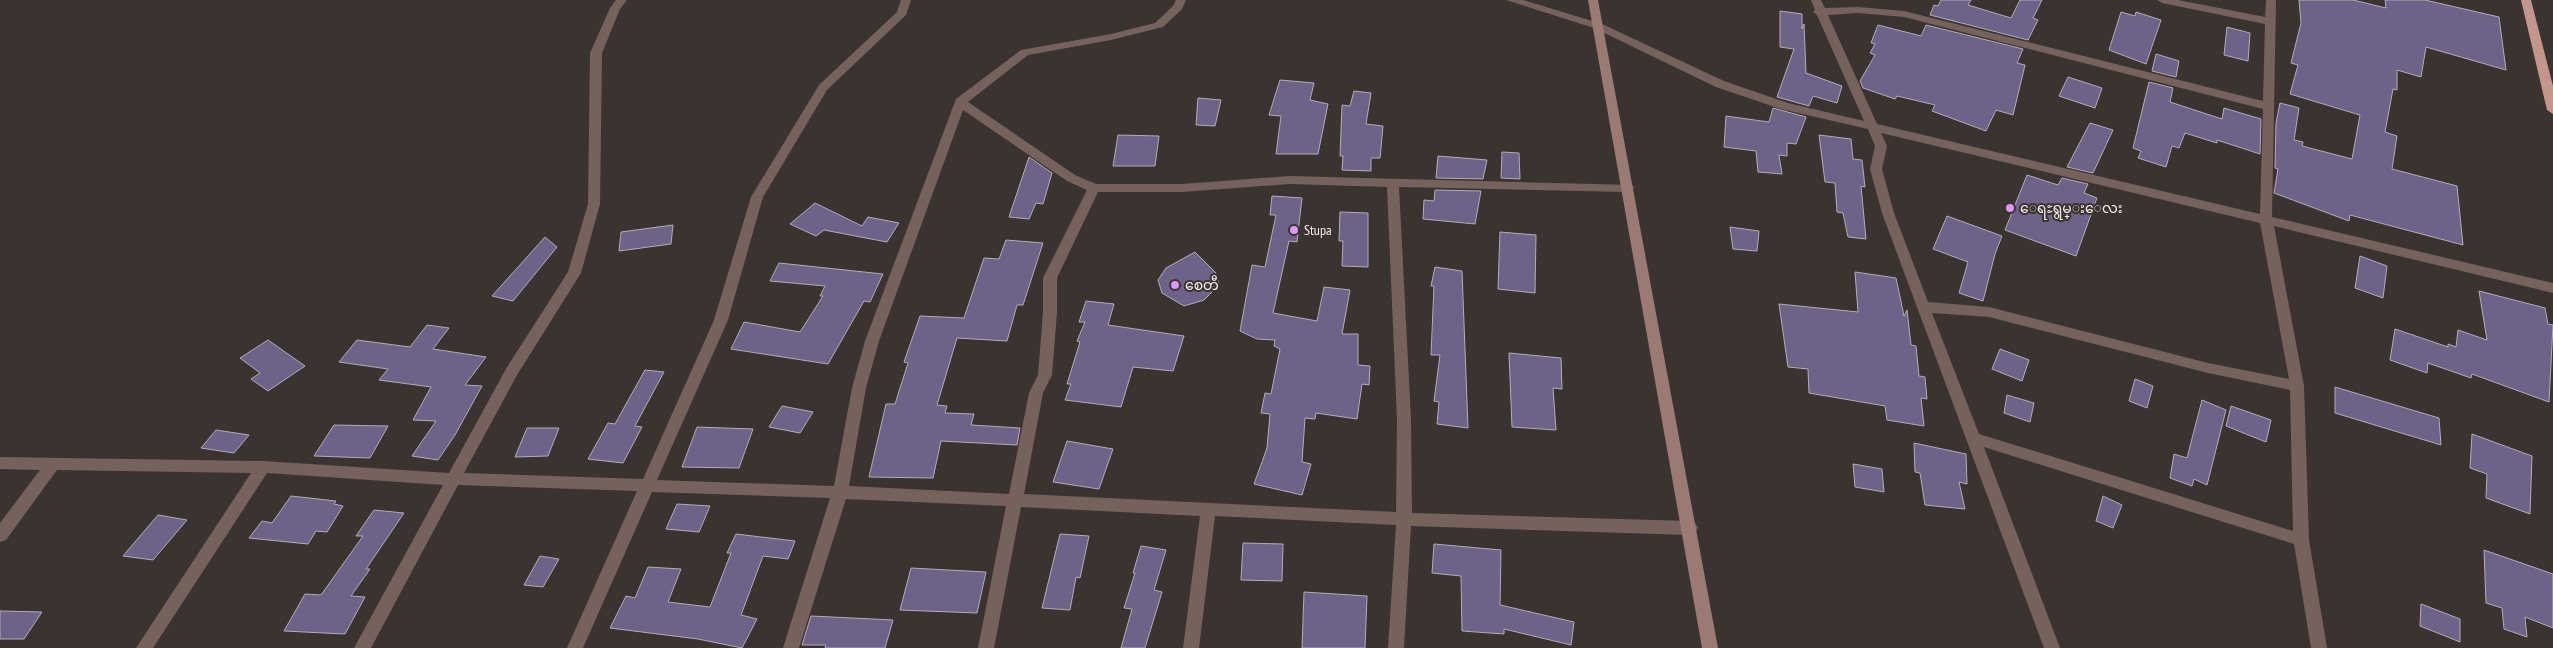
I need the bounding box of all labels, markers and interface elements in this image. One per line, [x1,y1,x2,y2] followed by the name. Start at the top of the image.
[2020,199,2123,220] place label: ေရႊရွမ္းေလး
[2004,202,2016,214] marker: ေရႊရွမ္းေလး
[1304,221,1332,239] place label: Stupa
[1288,224,1300,236] marker: Stupa
[1185,275,1219,294] place label: စေတီ
[1169,279,1181,291] marker: စေတီ

